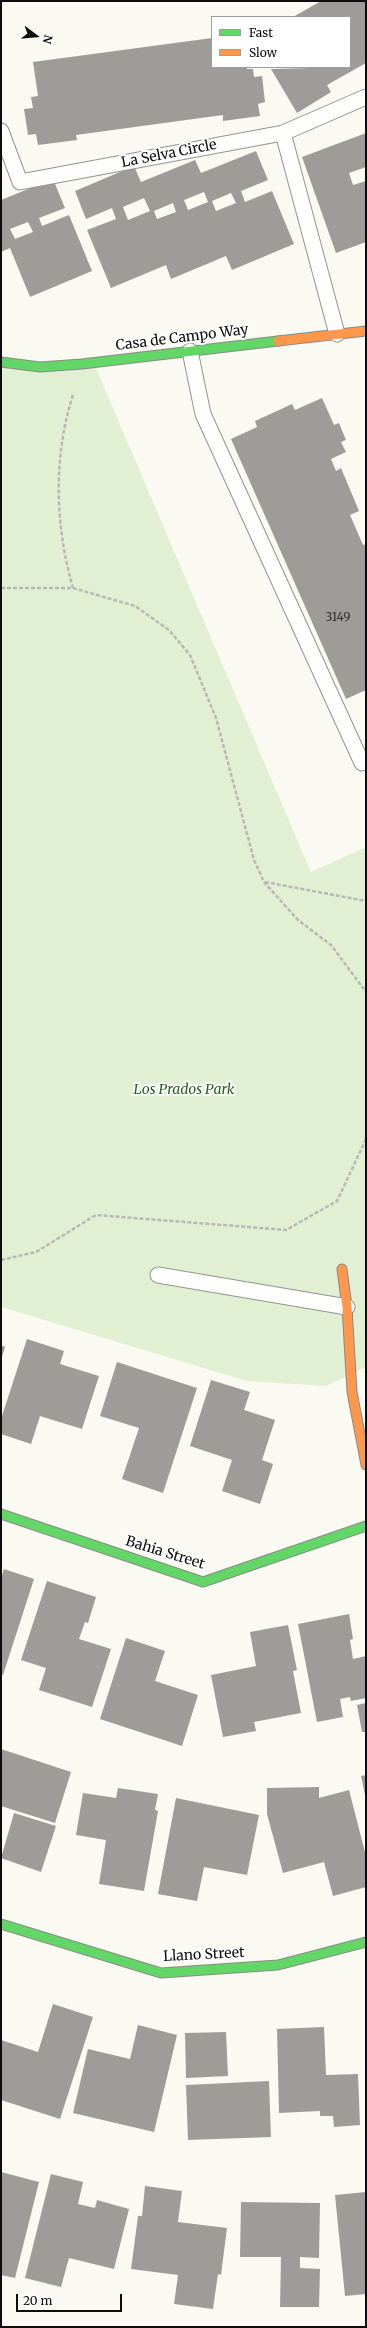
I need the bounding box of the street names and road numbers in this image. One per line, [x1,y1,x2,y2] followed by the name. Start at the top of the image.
[120,137,218,171] street label: La Selva Circle
[115,322,249,354] street label: Casa de Campo Way
[123,1533,207,1573] street label: Bahia Street
[163,1944,245,1966] street label: Llano Street

